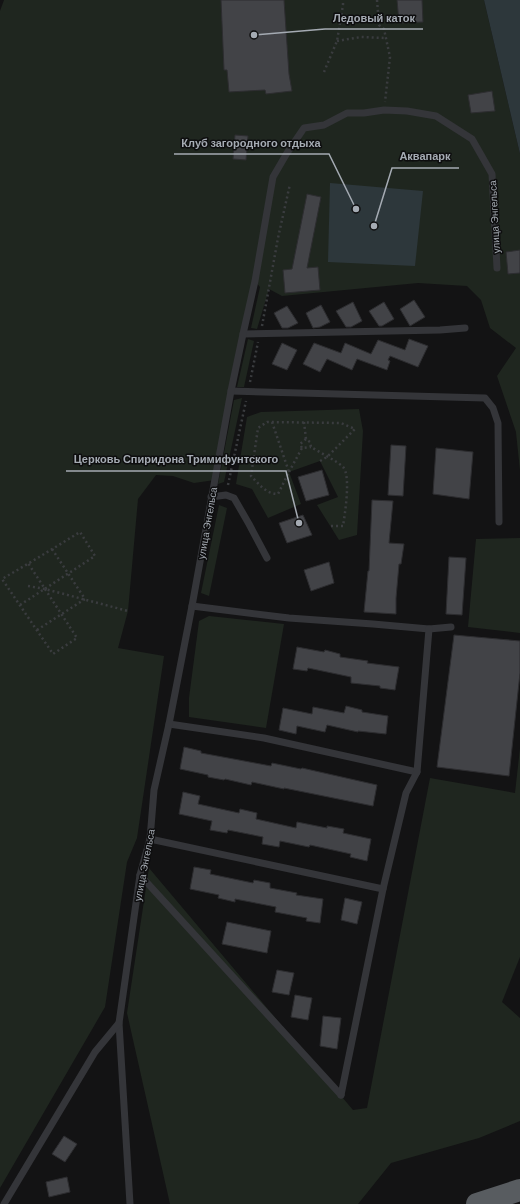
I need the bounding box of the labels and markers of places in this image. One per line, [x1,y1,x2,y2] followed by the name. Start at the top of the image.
[325,6,423,29] callout: Ледовый каток
[174,131,329,154] callout: Клуб загородного отдыха
[392,145,459,168] callout: Аквапарк
[66,448,286,471] callout: Церковь Спиридона Тримифунтского

